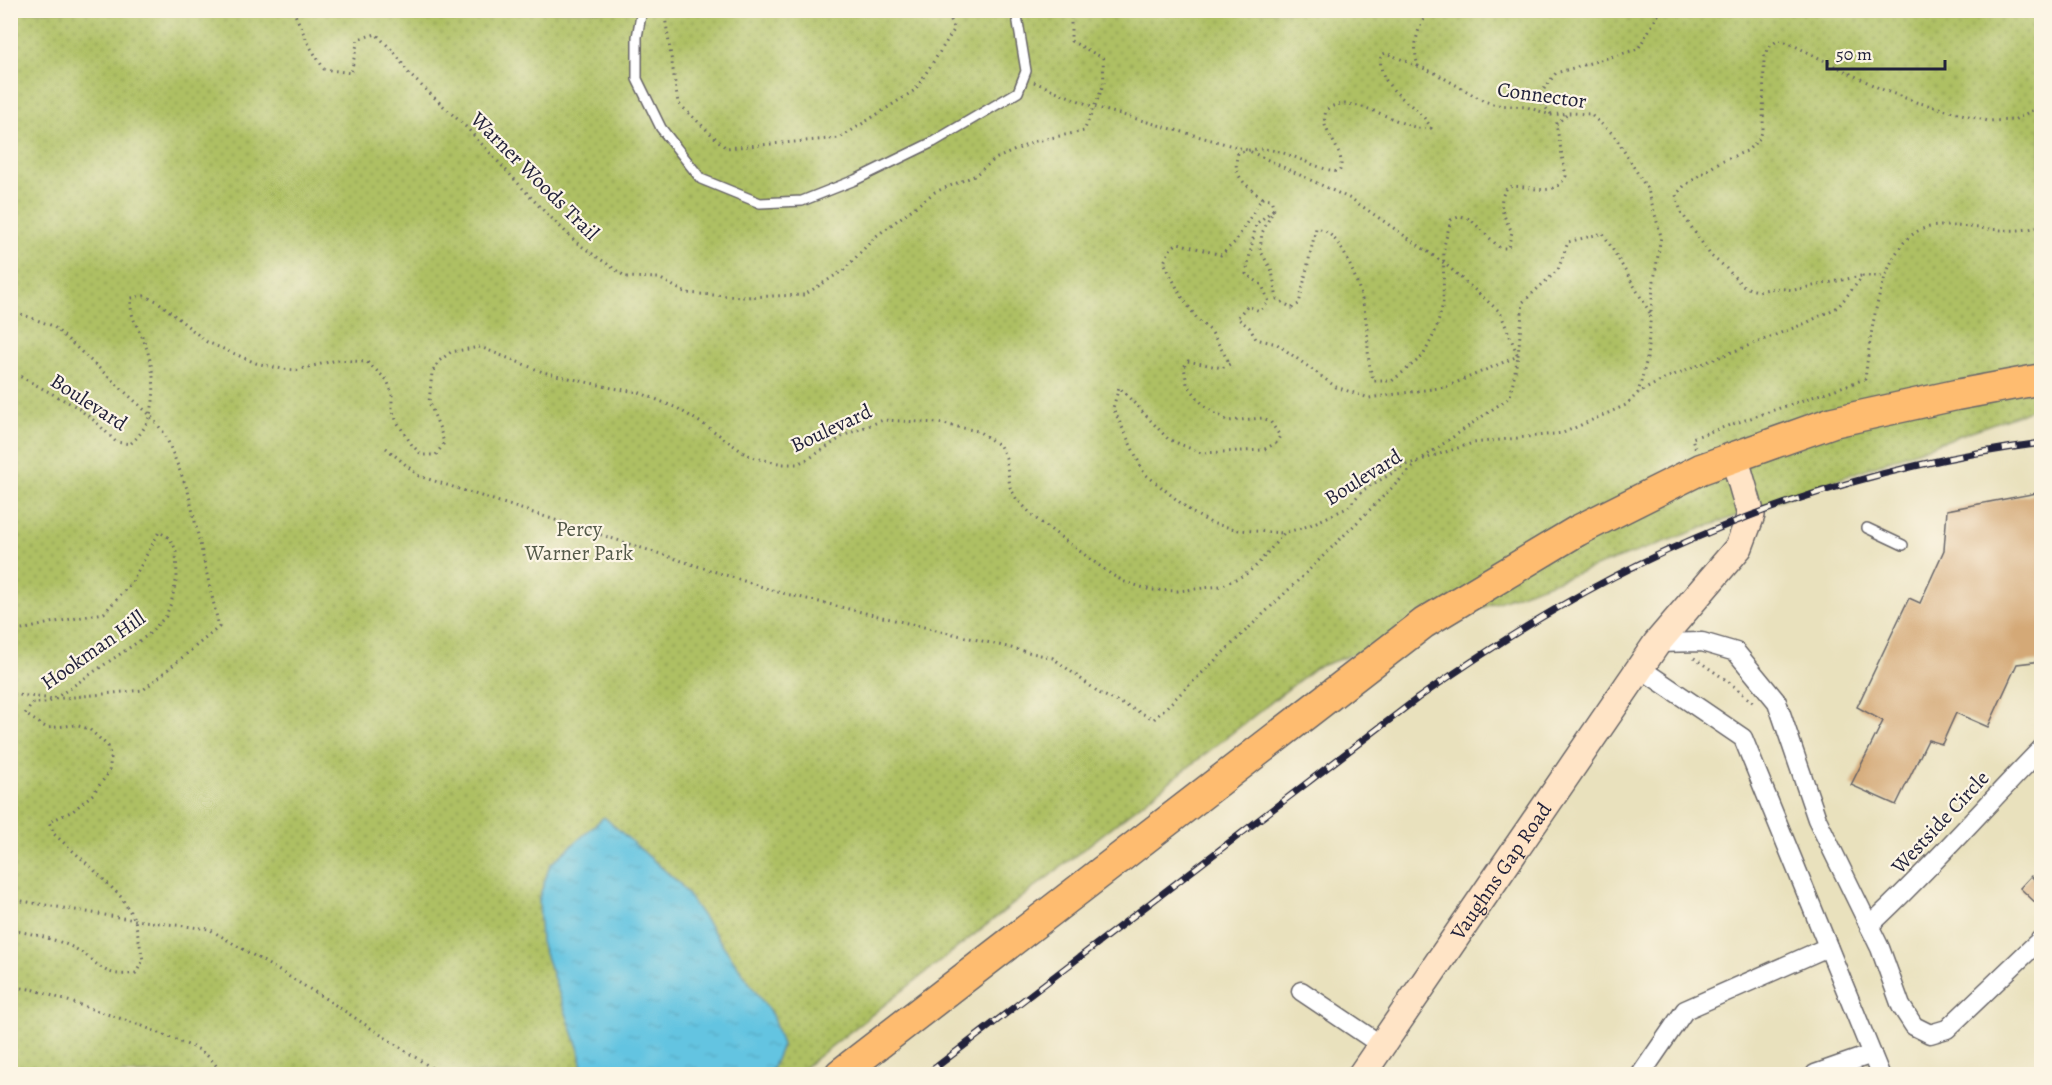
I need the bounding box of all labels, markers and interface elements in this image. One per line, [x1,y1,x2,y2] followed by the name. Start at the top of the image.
[1827,33,1946,71] scale bar
[1836,42,1872,66] text: 50 m
[1496,75,1588,115] street label: Connector
[464,105,605,246] street label: Warner Woods Trail
[45,367,134,438] street label: Boulevard
[786,397,877,459] street label: Boulevard
[1319,442,1408,512] street label: Boulevard
[524,515,634,567] park label: Percy Warner Park
[35,604,151,696] street label: Hookman Hill
[1884,764,1995,881] street label: Westside Circle
[1443,796,1558,946] street label: Vaughns Gap Road

